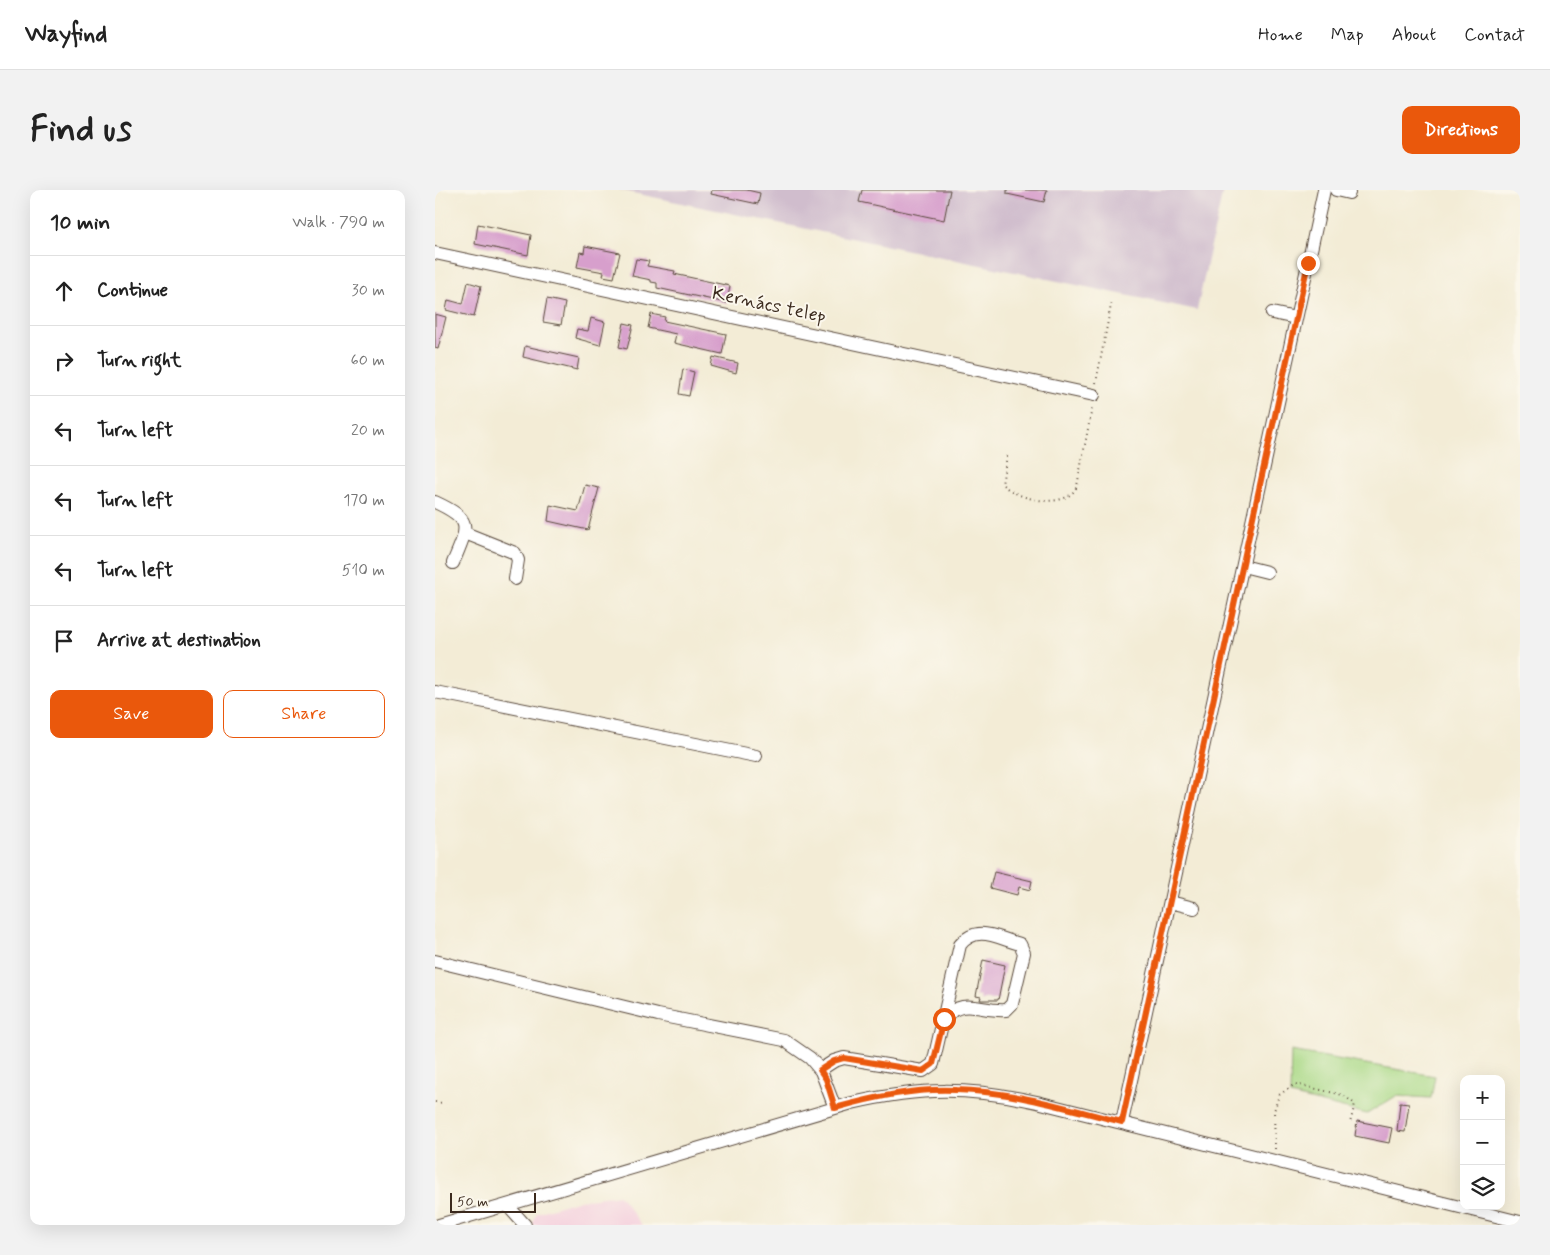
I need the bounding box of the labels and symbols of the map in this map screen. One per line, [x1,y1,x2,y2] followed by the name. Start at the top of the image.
[1297,252,1320,275] route end
[710,281,828,329] street label: Kernács telep
[933,1008,956,1031] route start
[450,1190,536,1213] scale bar

